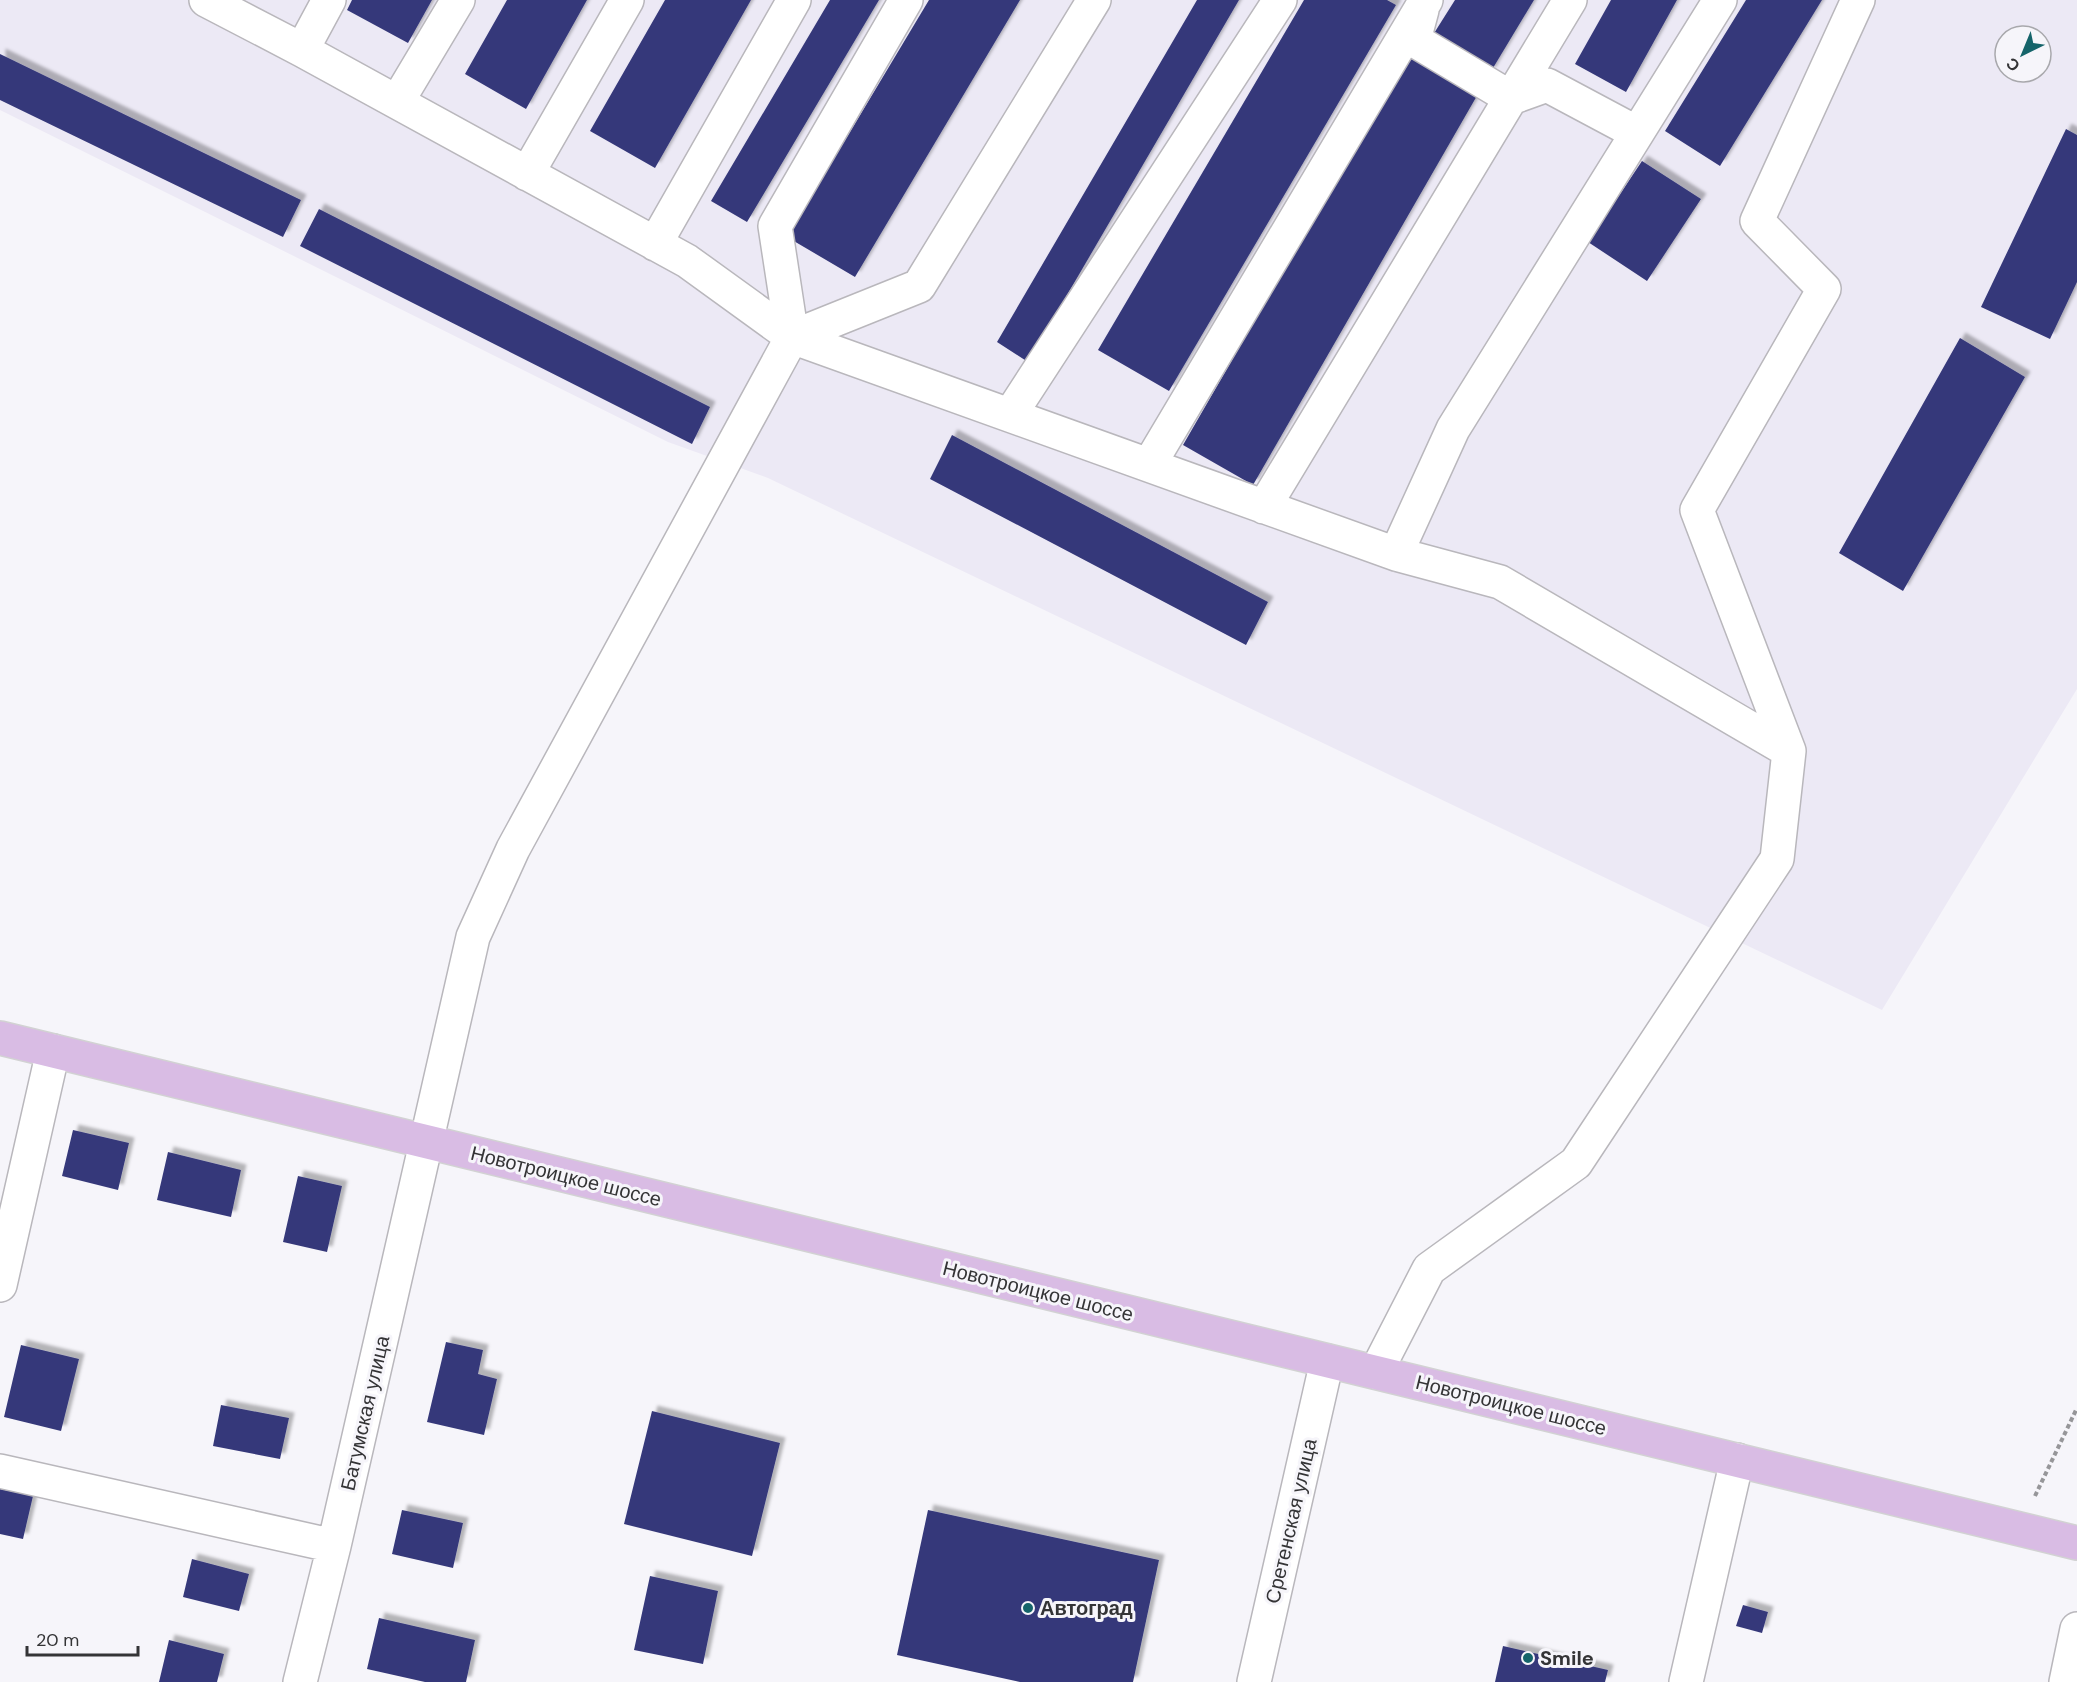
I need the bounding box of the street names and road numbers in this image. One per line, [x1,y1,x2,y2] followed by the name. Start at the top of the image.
[468,1140,664,1212] street label: Новотроицкое шоссе
[940,1255,1136,1327] street label: Новотроицкое шоссе
[335,1332,396,1493] street label: Батумская улица
[1413,1369,1609,1441] street label: Новотроицкое шоссе
[1259,1435,1323,1606] street label: Сретенская улица

